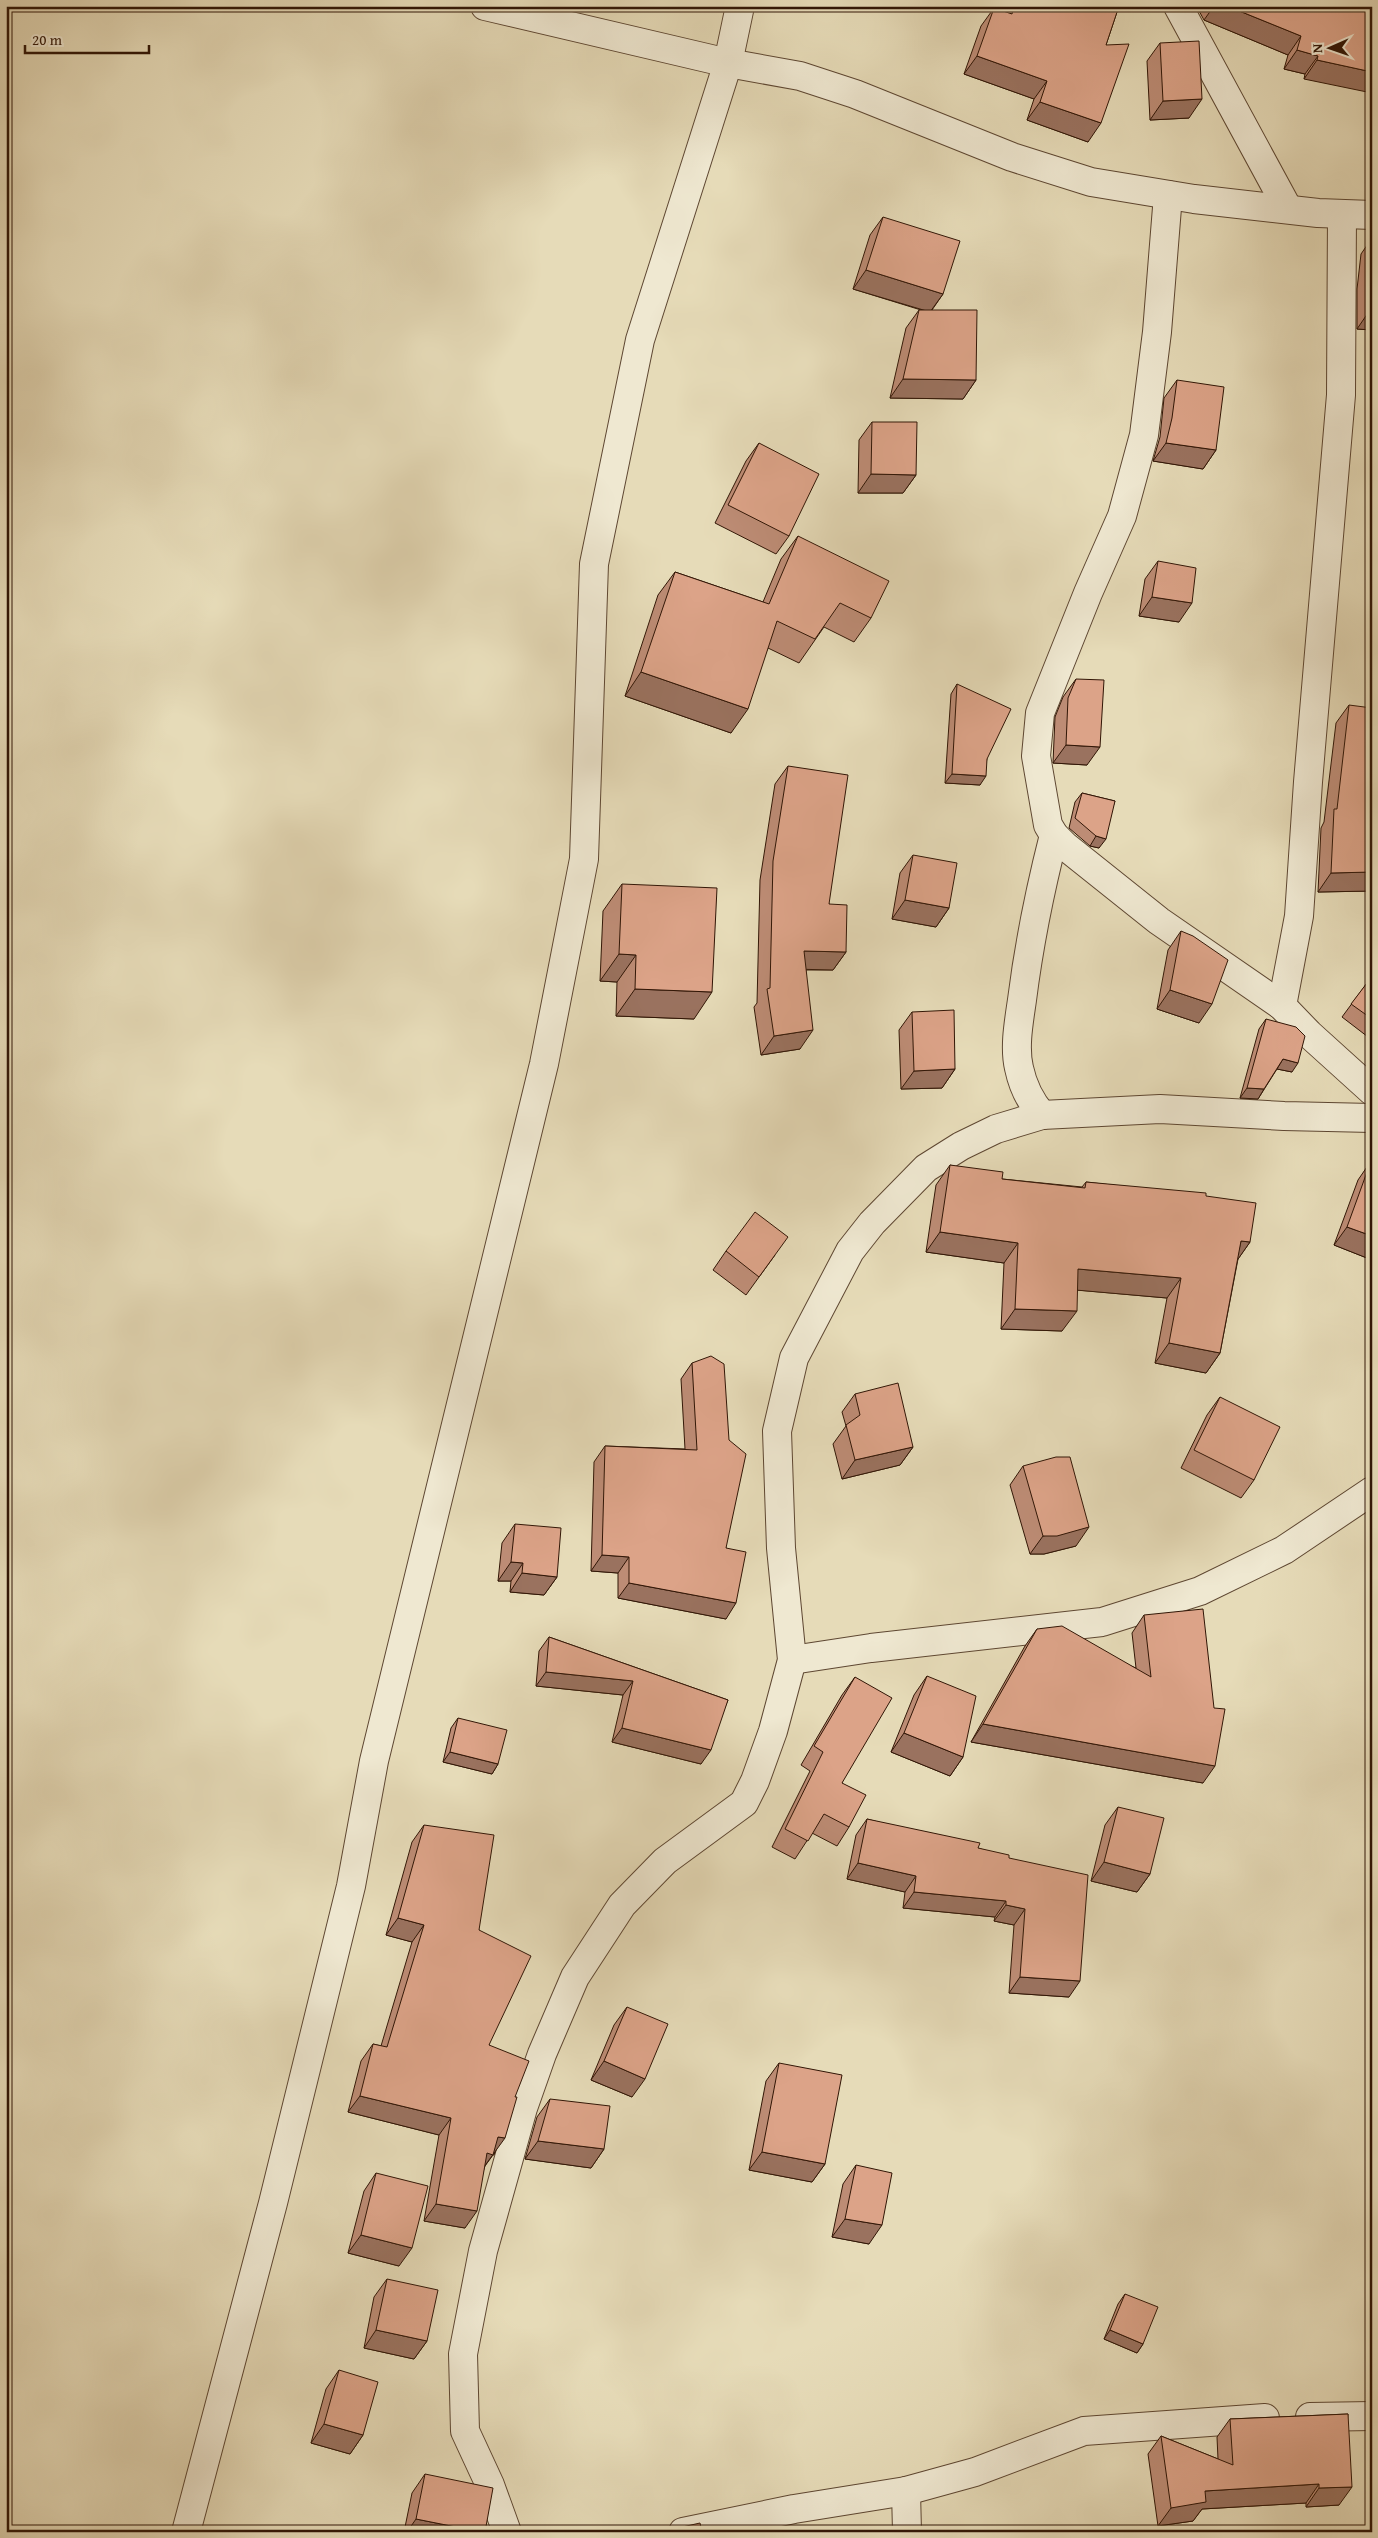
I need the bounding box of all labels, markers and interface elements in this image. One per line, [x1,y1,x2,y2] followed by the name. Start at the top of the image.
[25,22,149,54] scale bar
[1306,22,1356,72] north arrow
[32,29,63,50] text: 20 m
[1307,43,1327,53] text: N

